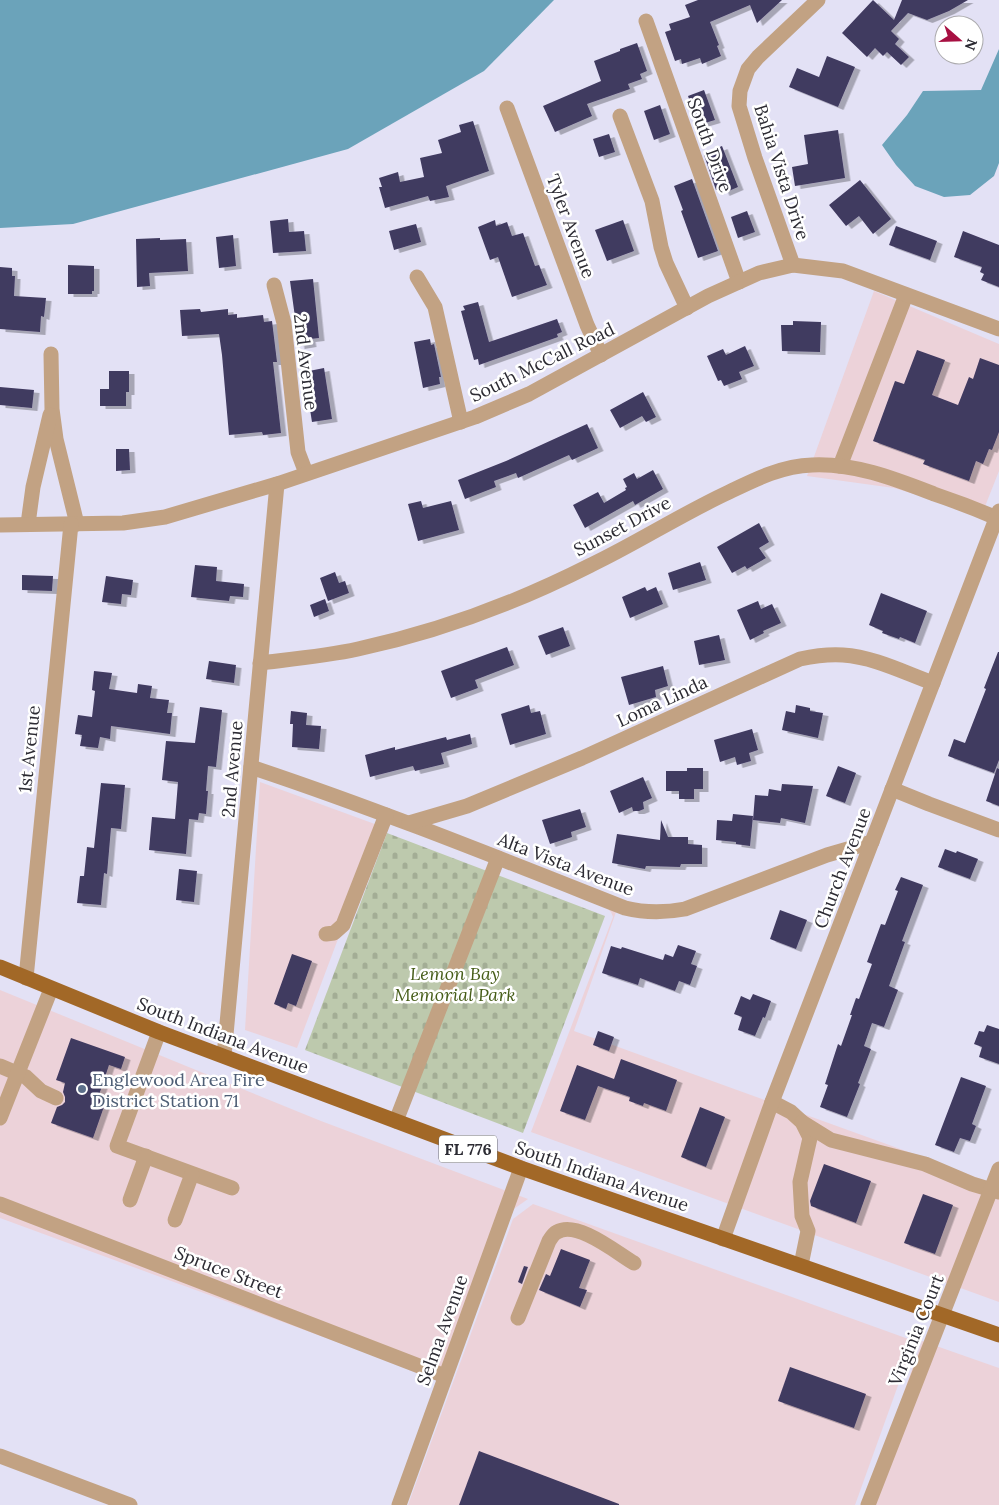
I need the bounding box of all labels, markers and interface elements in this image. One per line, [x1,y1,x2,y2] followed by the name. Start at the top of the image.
[934,15,984,65] north arrow
[961,36,982,53] text: N
[682,95,738,196] street label: South Drive
[749,101,815,243] street label: Bahia Vista Drive
[542,171,601,281] street label: Tyler Avenue
[289,312,323,412] street label: 2nd Avenue
[466,317,618,407] street label: South McCall Road
[570,491,675,561] street label: Sunset Drive
[613,670,711,732] street label: Loma Linda
[13,704,45,794] street label: 1st Avenue
[216,719,248,818] street label: 2nd Avenue
[808,804,876,932] street label: Church Avenue
[494,827,638,901] street label: Alta Vista Avenue
[394,962,516,1006] park label: Lemon Bay Memorial Park
[134,992,312,1078] street label: South Indiana Avenue
[92,1068,265,1112] place label: Englewood Area Fire District Station 71
[76,1083,88,1095] marker: Englewood Area Fire District Station 71
[439,1136,497,1162] road number: FL 776
[512,1136,692,1217] street label: South Indiana Avenue
[171,1241,287,1303] street label: Spruce Street
[411,1271,473,1388] street label: Selma Avenue
[883,1271,949,1390] street label: Virginia Court

